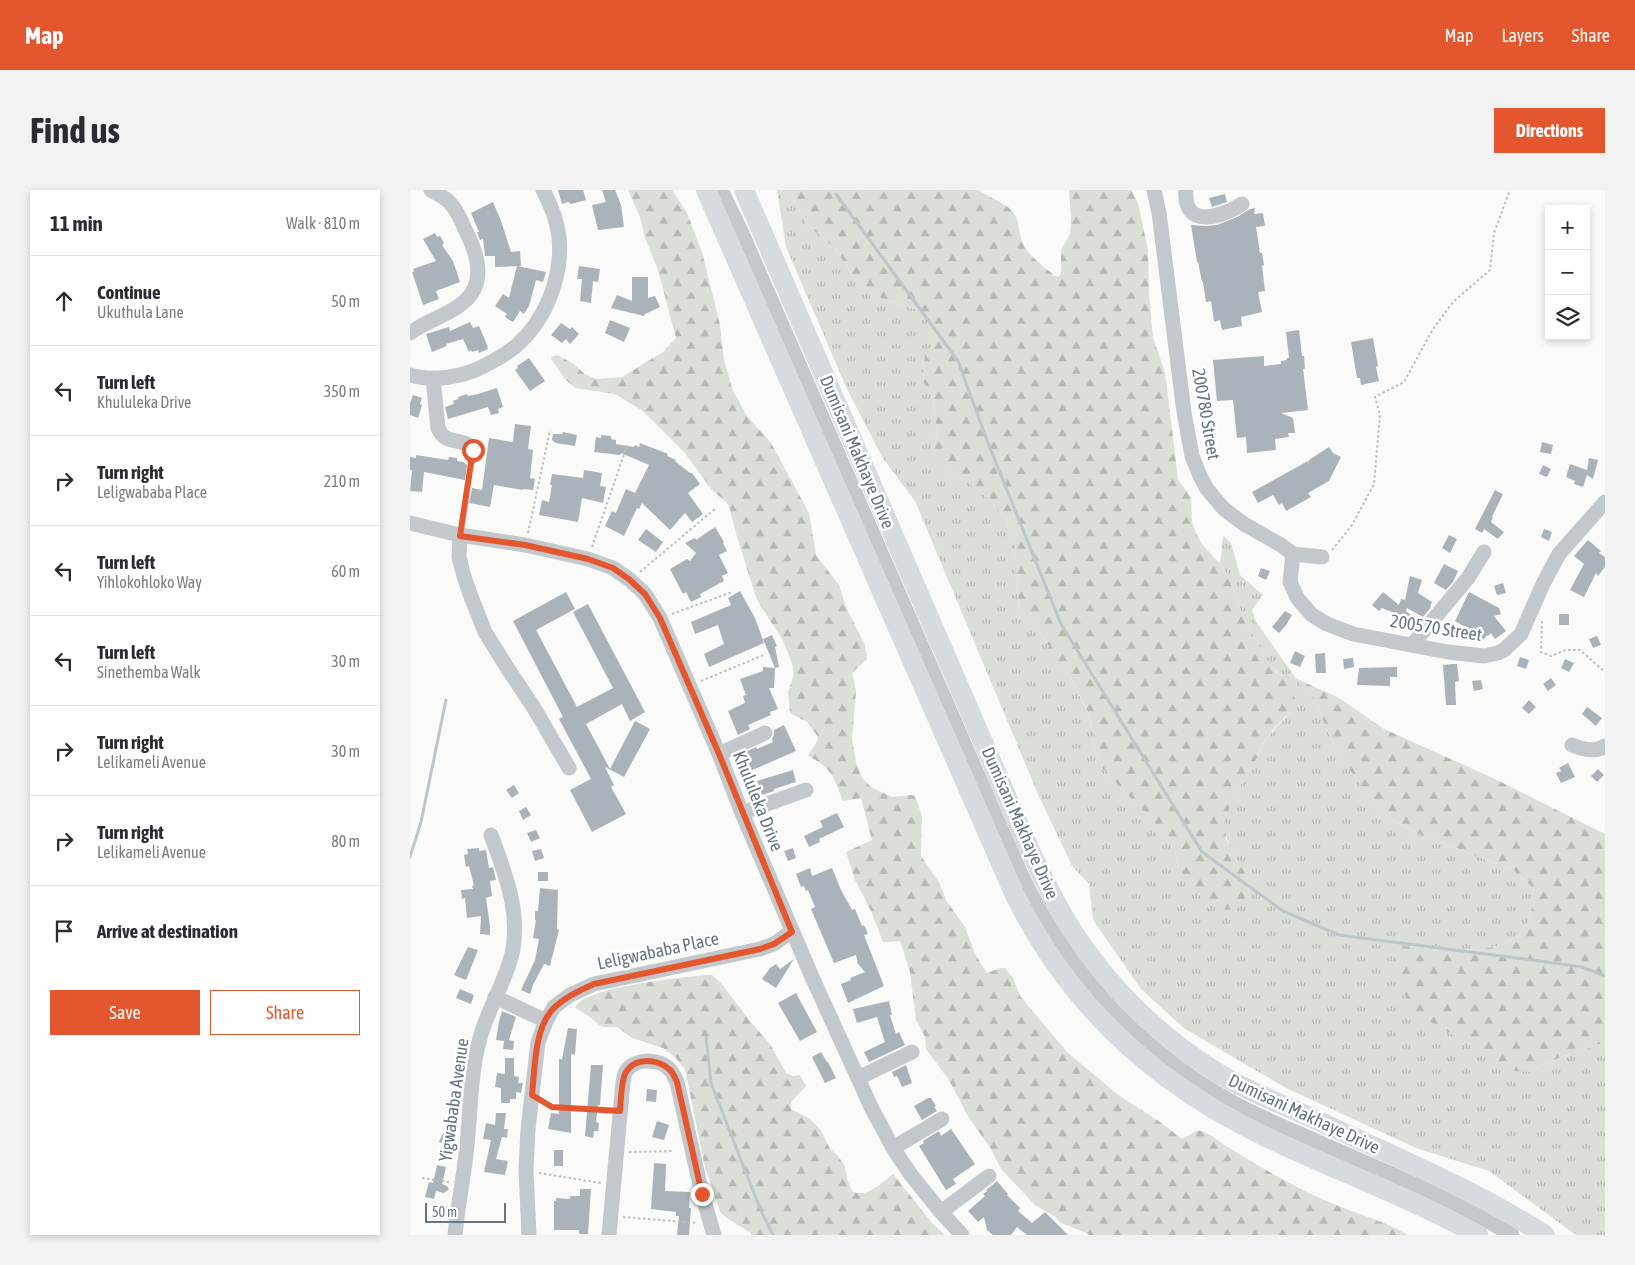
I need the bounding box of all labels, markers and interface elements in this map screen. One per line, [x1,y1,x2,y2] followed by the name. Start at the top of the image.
[25,22,64,49] text: Map
[1444,25,1473,46] text: Map
[1501,25,1544,46] text: Layers
[1572,25,1610,46] text: Share
[1494,108,1605,153] button: Directions
[30,110,120,150] text: Find us
[1545,205,1590,340] map controls
[1545,205,1590,250] button: +
[50,211,103,235] text: 11 min
[286,214,360,232] text: Walk · 810 m
[1545,250,1590,295] button: −
[97,281,161,303] text: Continue
[50,287,78,315] icon: ahead
[331,292,360,310] text: 50 m
[1545,295,1590,340] button: layers
[97,303,184,321] text: Ukuthula Lane
[1188,366,1225,461] street label: 200780 Street
[97,371,155,393] text: Turn left
[816,372,899,531] street label: Dumisani Makhaye Drive
[50,377,78,405] icon: left
[324,382,360,400] text: 350 m
[97,393,191,411] text: Khululeka Drive
[462,439,485,462] route start
[97,461,164,483] text: Turn right
[50,467,78,495] icon: right
[324,472,360,490] text: 210 m
[97,483,207,501] text: Leligwababa Place
[97,551,155,573] text: Turn left
[50,557,78,585] icon: left
[331,562,360,580] text: 60 m
[97,573,202,591] text: Yihlokohloko Way
[1389,610,1484,645] street label: 200570 Street
[97,641,155,663] text: Turn left
[50,647,78,675] icon: left
[331,652,360,670] text: 30 m
[97,663,201,681] text: Sinethemba Walk
[97,731,164,753] text: Turn right
[50,737,78,765] icon: right
[331,742,360,760] text: 30 m
[977,744,1063,902] street label: Dumisani Makhaye Drive
[729,748,788,854] street label: Khululeka Drive
[97,753,206,771] text: Lelikameli Avenue
[97,821,164,843] text: Turn right
[50,827,78,855] icon: right
[331,832,360,850] text: 80 m
[97,843,206,861] text: Lelikameli Avenue
[50,917,78,945] icon: arrive
[97,920,238,942] text: Arrive at destination
[595,927,721,974] street label: Leligwababa Place
[50,990,200,1035] button: Save
[210,990,360,1035] button: Share
[434,1037,473,1163] street label: Yigwababa Avenue
[1225,1069,1383,1158] street label: Dumisani Makhaye Drive
[691,1183,714,1206] route end
[425,1200,506,1223] scale bar
[432,1204,457,1220] text: 50 m

